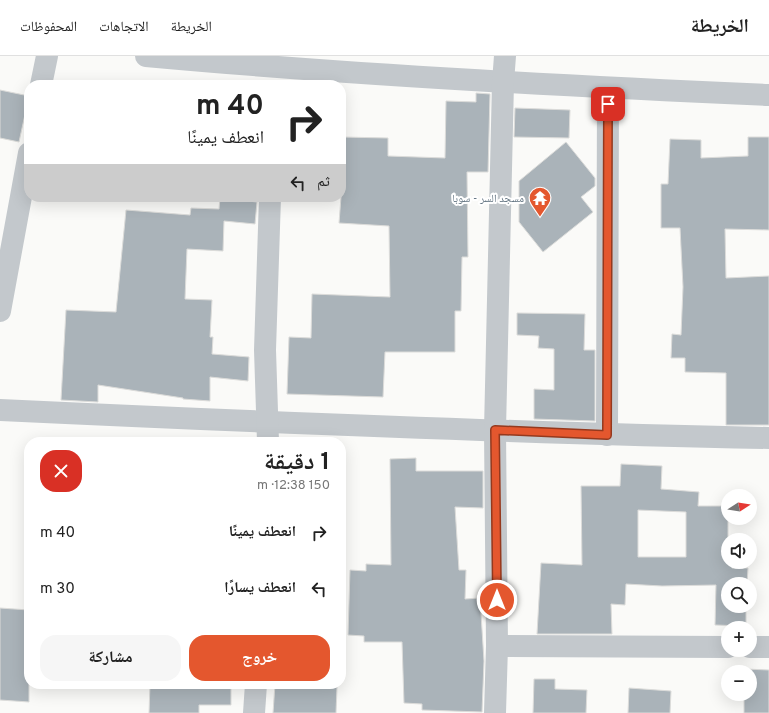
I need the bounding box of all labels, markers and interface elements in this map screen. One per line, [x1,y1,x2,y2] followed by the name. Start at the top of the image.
[691,15,749,39] text: الخريطة
[20,19,77,36] text: المحفوظات
[99,19,149,36] text: الاتجاهات
[171,19,212,36] text: الخريطة
[591,87,625,121] pin
[196,89,264,125] text: 40 m
[597,93,619,115] icon: arrive
[278,96,330,148] icon: right
[187,127,264,150] text: انعطف يمينًا
[287,172,309,194] icon: left
[317,173,330,192] text: ثم
[527,185,553,218] temple icon: مسجد السر - سوبا
[452,192,524,206] place label: مسجد السر - سوبا
[264,448,330,478] text: 1 دقيقة
[40,450,82,492] button: close
[257,478,330,494] text: 150 m · 12:38
[721,489,757,525] north arrow
[721,489,757,701] map controls
[308,522,330,544] icon: right
[229,523,296,542] text: انعطف يمينًا
[40,524,75,543] text: 40 m
[721,533,757,569] button: sound
[721,577,757,613] button: search
[308,578,330,600] icon: left
[224,579,296,598] text: انعطف يسارًا
[476,579,518,621] position arrow
[40,580,75,599] text: 30 m
[721,621,757,657] button: +
[40,635,181,681] button: مشاركة
[189,635,330,681] button: خروج
[721,665,757,701] button: −

